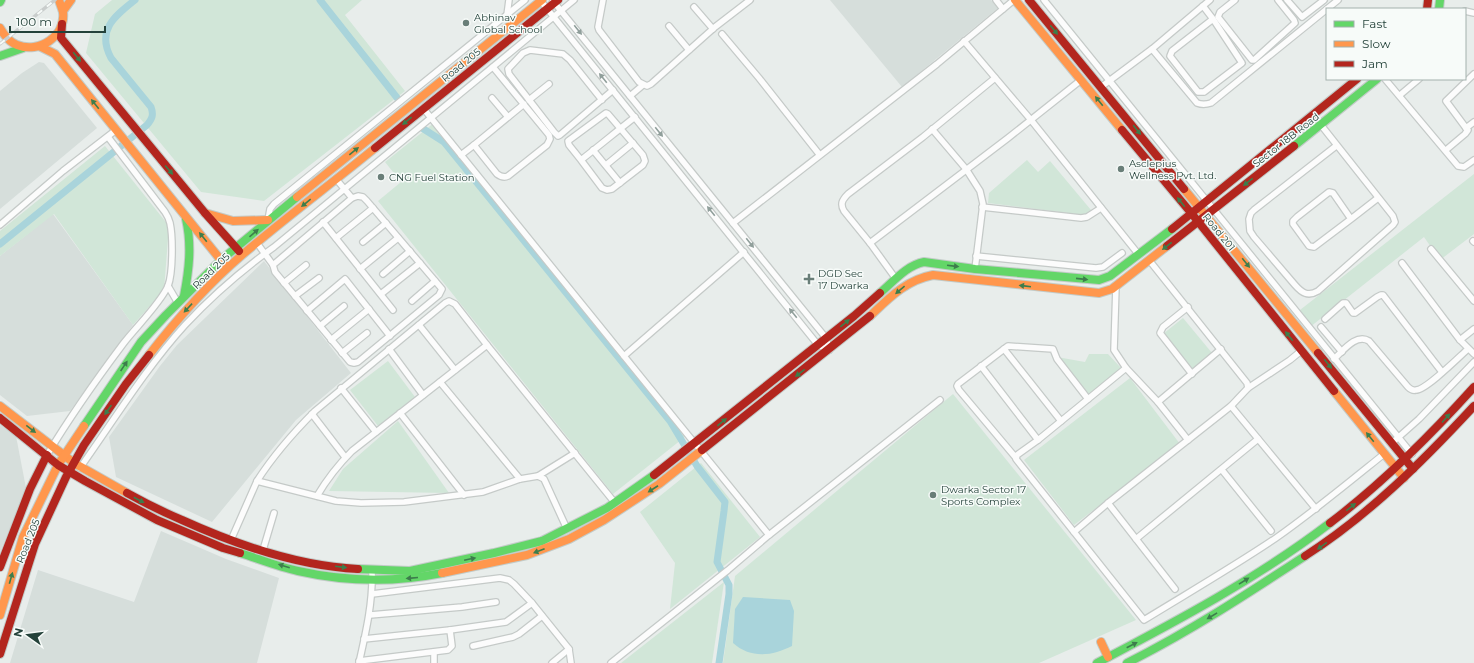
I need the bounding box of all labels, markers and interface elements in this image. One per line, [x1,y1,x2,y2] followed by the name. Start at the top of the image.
[10,8,105,34] scale bar
[1326,8,1466,80] legend
[474,11,542,36] place label: Abhinav Global School
[16,14,52,29] text: 100 m
[1362,16,1387,31] text: Fast
[461,18,471,28] marker: Abhinav Global School
[573,25,582,36] one-way arrow
[1050,25,1059,36] one-way arrow
[1362,36,1391,51] text: Slow
[439,45,483,85] street label: Road 205
[72,52,81,63] one-way arrow
[1361,56,1388,71] text: Jam
[599,72,607,83] one-way arrow
[1094,96,1103,107] one-way arrow
[90,99,99,109] one-way arrow
[1250,110,1322,170] street label: Sector 18B Road
[402,116,413,125] one-way arrow
[1132,125,1141,136] one-way arrow
[655,126,663,137] one-way arrow
[349,147,360,155] one-way arrow
[1129,157,1216,182] place label: Asclepius Wellness Pvt. Ltd.
[1116,164,1126,174] marker: Asclepius Wellness Pvt. Ltd.
[165,165,174,176] one-way arrow
[389,171,474,184] place label: CNG Fuel Station
[376,172,386,182] marker: CNG Fuel Station
[1243,178,1254,187] one-way arrow
[1177,196,1186,207] one-way arrow
[301,199,312,208] one-way arrow
[707,206,716,217] one-way arrow
[1200,211,1238,253] street label: Road 201
[249,229,258,238] one-way arrow
[199,232,207,243] one-way arrow
[745,238,754,249] one-way arrow
[1162,242,1172,250] one-way arrow
[190,250,233,292] street label: Road 205
[1241,258,1250,269] one-way arrow
[947,263,959,269] one-way arrow
[818,267,869,292] place label: DGD Sec 17 Dwarka
[803,273,815,285] marker: DGD Sec 17 Dwarka
[1076,276,1088,282] one-way arrow
[1019,282,1031,289] one-way arrow
[894,285,905,294] one-way arrow
[184,303,193,312] one-way arrow
[788,307,797,318] one-way arrow
[840,319,851,327] one-way arrow
[1285,330,1293,341] one-way arrow
[1324,359,1332,370] one-way arrow
[121,360,128,372] one-way arrow
[794,369,805,377] one-way arrow
[104,405,112,415] one-way arrow
[1441,413,1451,423] one-way arrow
[716,417,727,426] one-way arrow
[25,425,36,434] one-way arrow
[1366,432,1375,443] one-way arrow
[941,483,1026,508] place label: Dwarka Sector 17 Sports Complex
[647,485,658,493] one-way arrow
[928,490,938,500] marker: Dwarka Sector 17 Sports Complex
[134,497,145,503] one-way arrow
[1346,503,1357,511] one-way arrow
[13,517,43,565] street label: Road 205
[1316,542,1327,550] one-way arrow
[532,548,544,554] one-way arrow
[464,555,476,561] one-way arrow
[277,563,289,569] one-way arrow
[335,564,347,571] one-way arrow
[8,572,14,584] one-way arrow
[406,574,418,581] one-way arrow
[1239,577,1250,584] one-way arrow
[1207,612,1217,620] one-way arrow
[8,615,48,655] north arrow
[10,627,26,639] text: N
[1126,642,1137,648] one-way arrow

